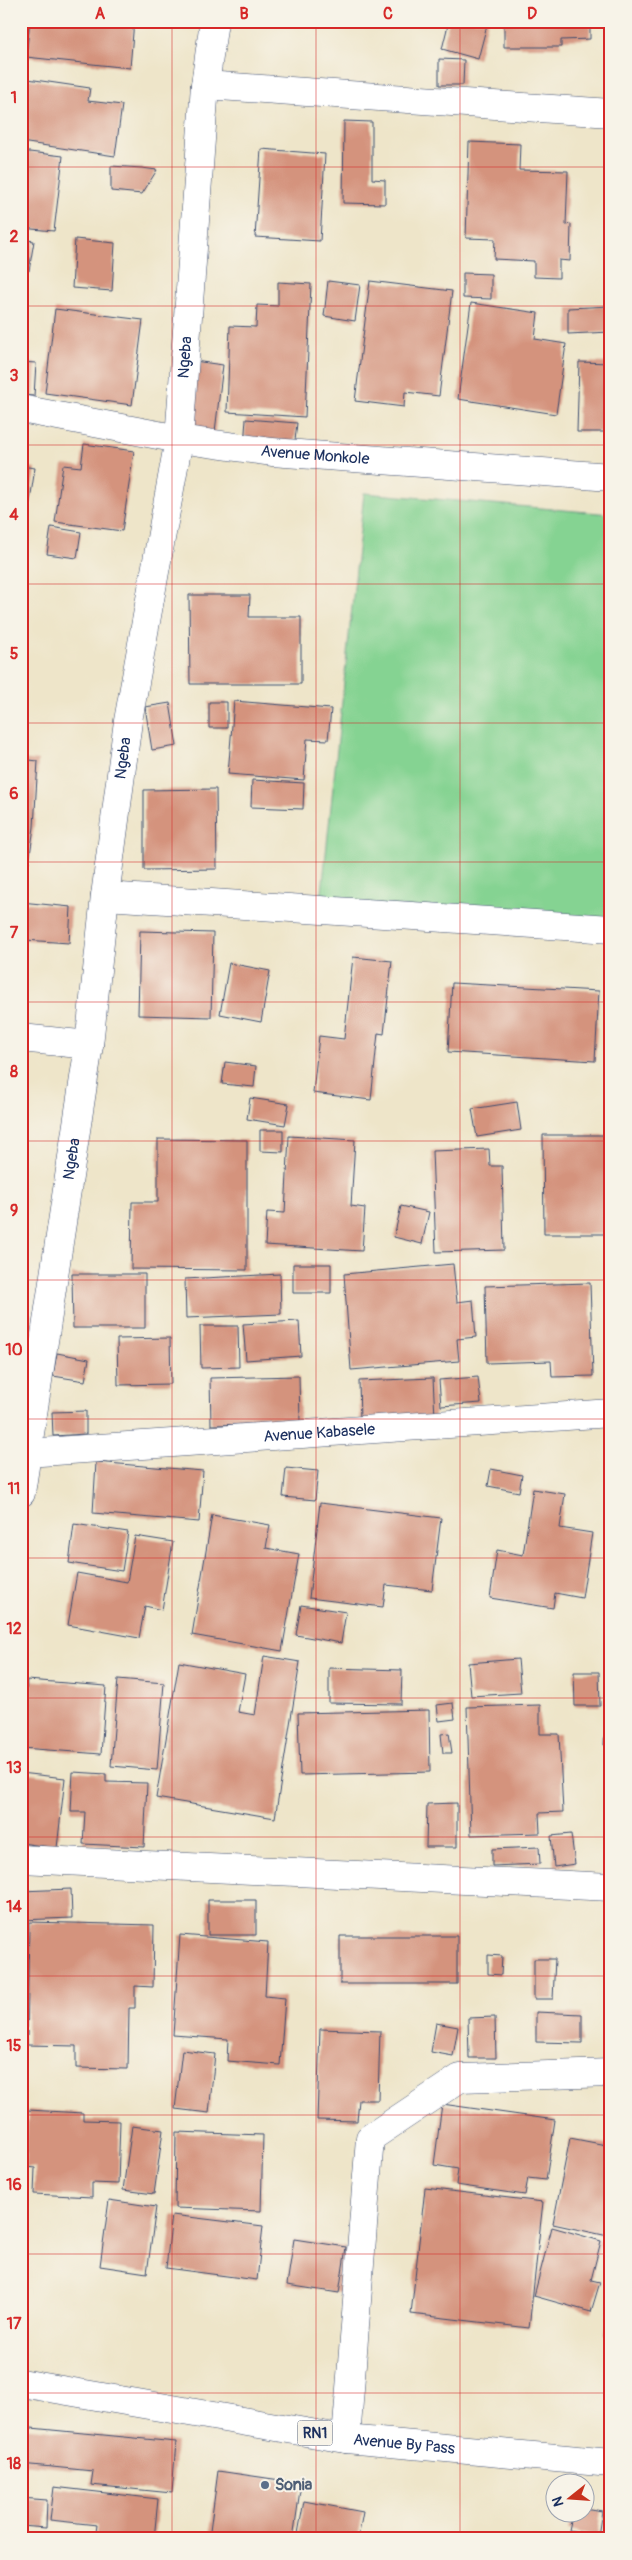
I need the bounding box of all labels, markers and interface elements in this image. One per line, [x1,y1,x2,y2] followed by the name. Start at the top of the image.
[95,4,106,24] text: A
[239,4,249,24] text: B
[383,4,393,24] text: C
[527,4,537,24] text: D
[11,88,17,108] text: 1
[10,227,19,247] text: 2
[173,336,197,379] street label: Ngeba
[10,366,19,386] text: 3
[260,441,370,469] street label: Avenue Monkole
[9,505,19,525] text: 4
[10,644,19,664] text: 5
[110,736,136,780] street label: Ngeba
[9,784,19,804] text: 6
[10,923,19,943] text: 7
[10,1062,18,1082] text: 8
[59,1137,85,1181] street label: Ngeba
[10,1201,18,1221] text: 9
[5,1340,23,1360] text: 10
[263,1419,376,1447] street label: Avenue Kabasele
[8,1479,20,1499] text: 11
[6,1619,22,1639] text: 12
[6,1758,22,1778] text: 13
[6,1897,22,1917] text: 14
[7,2036,22,2056] text: 15
[6,2175,22,2195] text: 16
[7,2314,22,2334] text: 17
[298,2420,332,2446] road number: RN1
[352,2430,456,2459] street label: Avenue By Pass
[7,2454,21,2474] text: 18
[544,2472,594,2522] north arrow
[275,2475,313,2495] place label: Sonia
[259,2479,271,2491] marker: Sonia
[549,2495,568,2509] text: N

